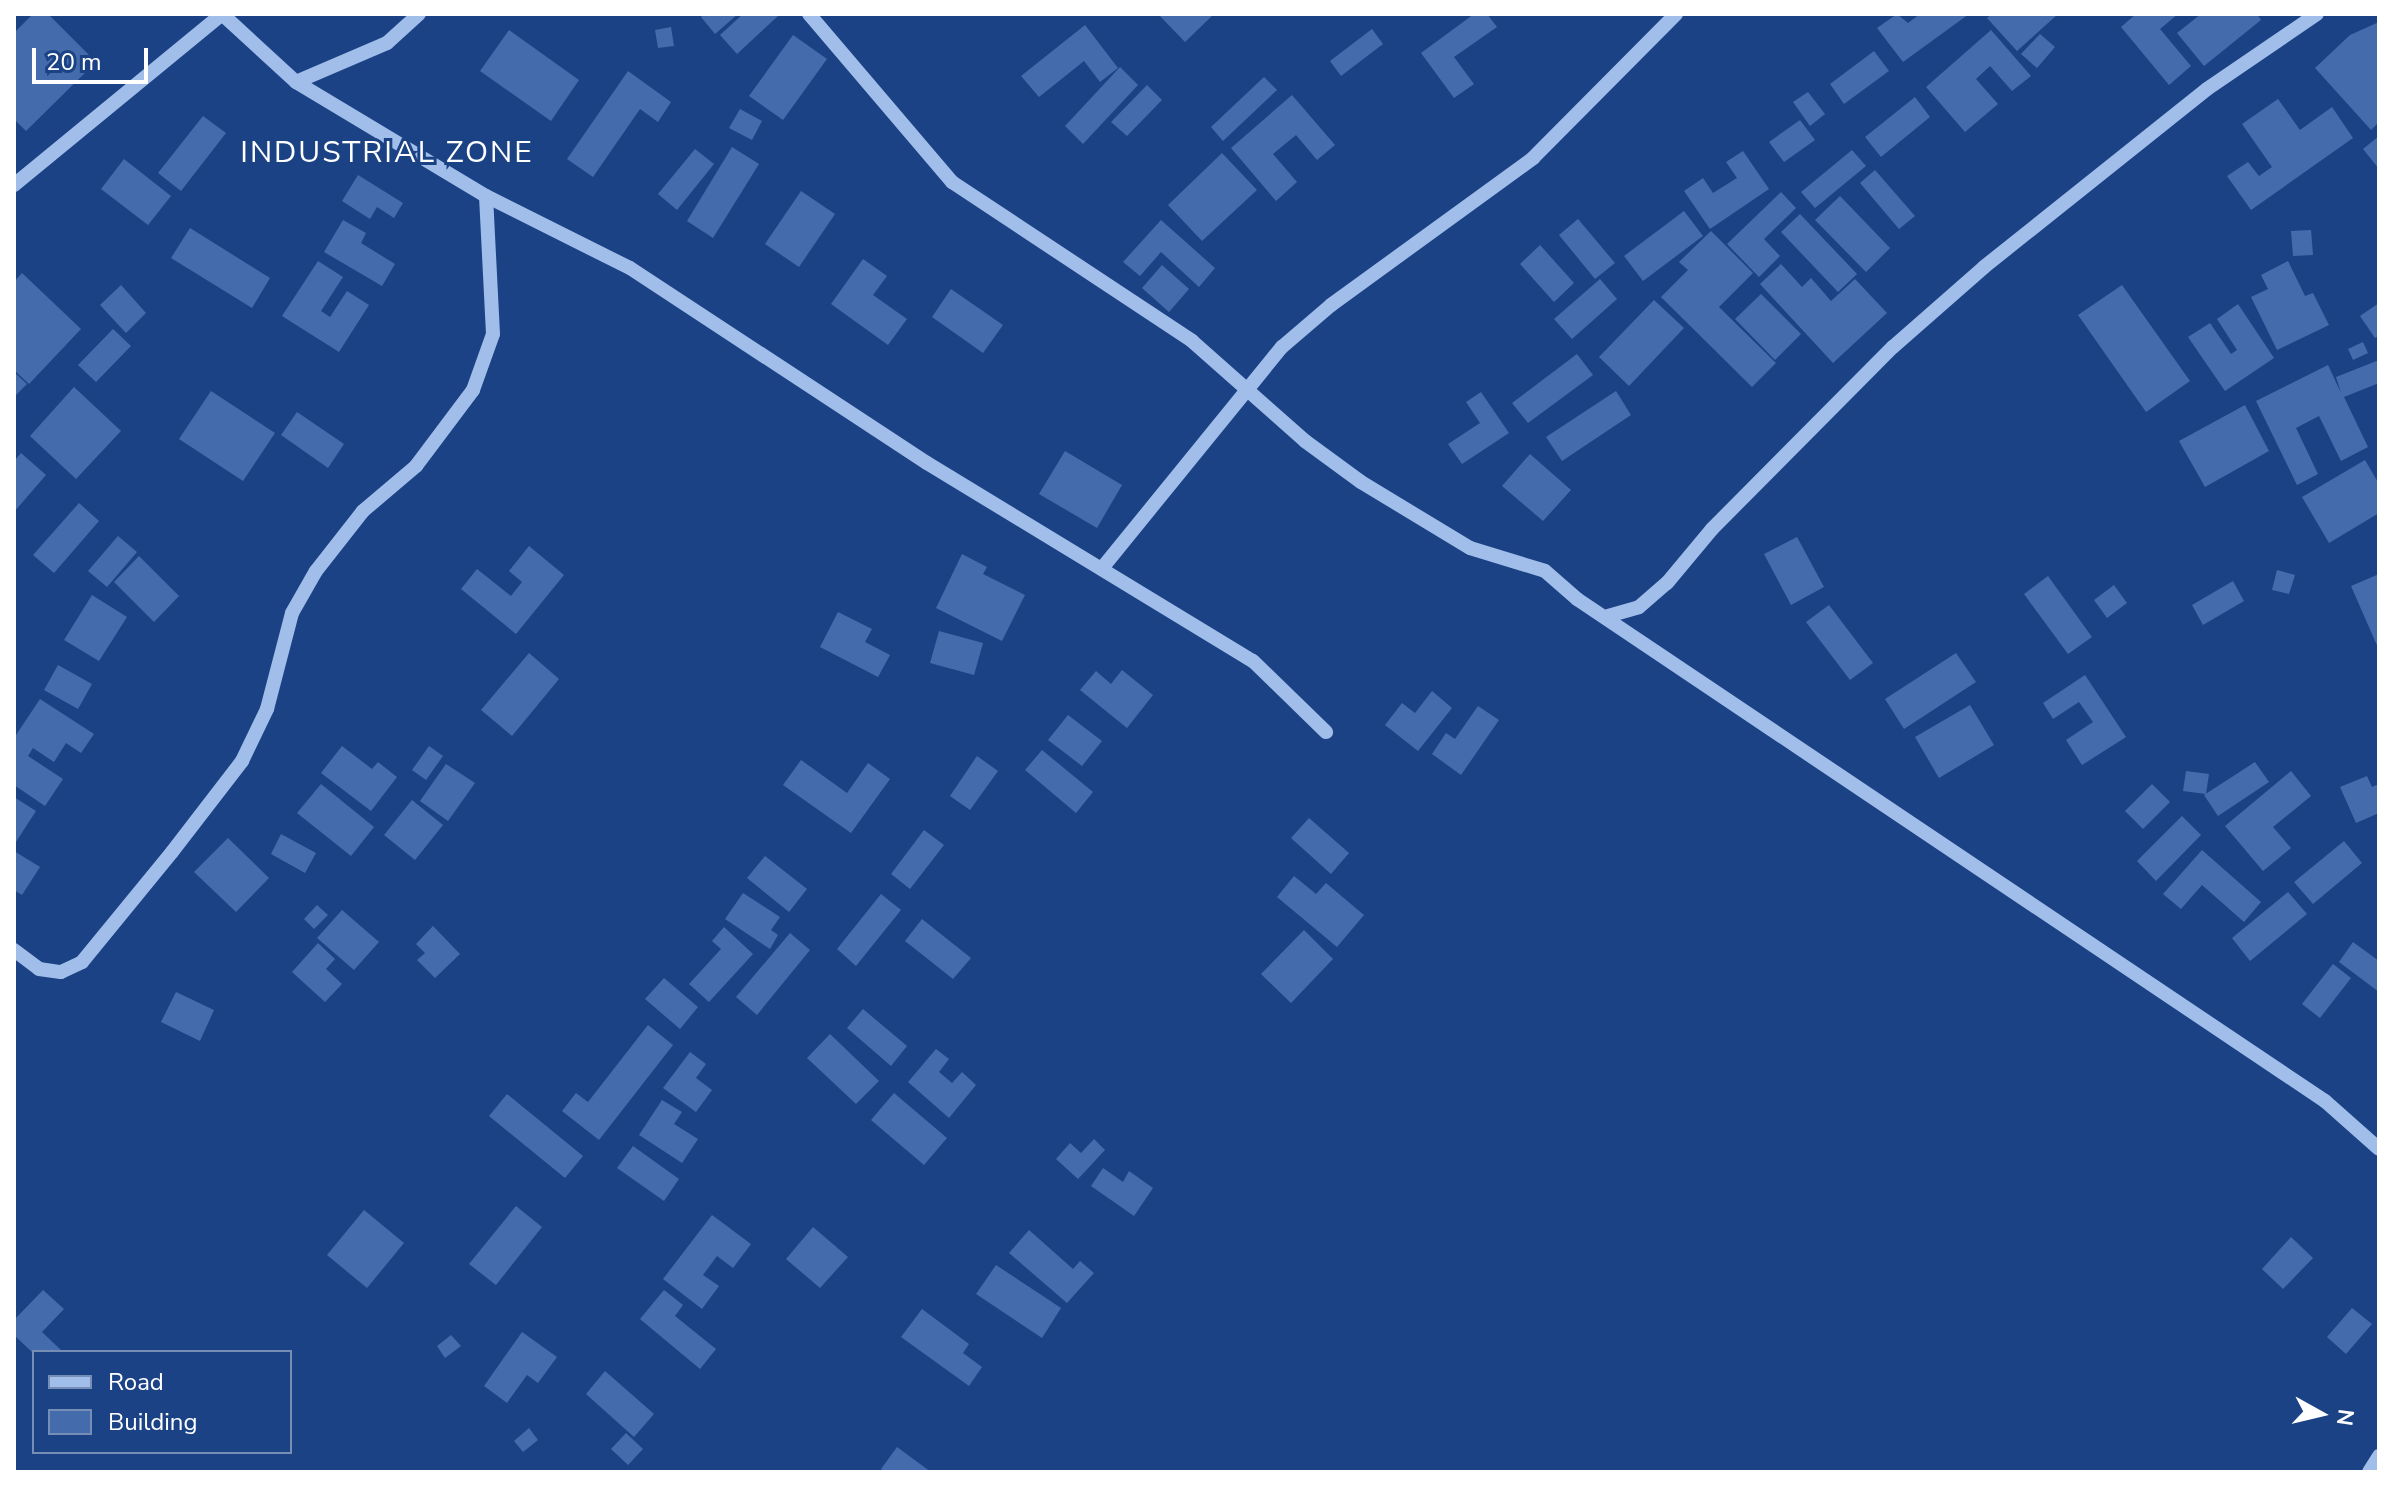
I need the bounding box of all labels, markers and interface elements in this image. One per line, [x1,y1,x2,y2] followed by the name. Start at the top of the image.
[36,32,152,82] scale bar
[46,46,102,78] text: 20 m
[240,135,534,171] district label: INDUSTRIAL ZONE
[32,1350,292,1454] legend
[108,1366,164,1398] text: Road
[2281,1374,2361,1454] north arrow
[108,1406,198,1438] text: Building
[2329,1407,2361,1428] text: N

